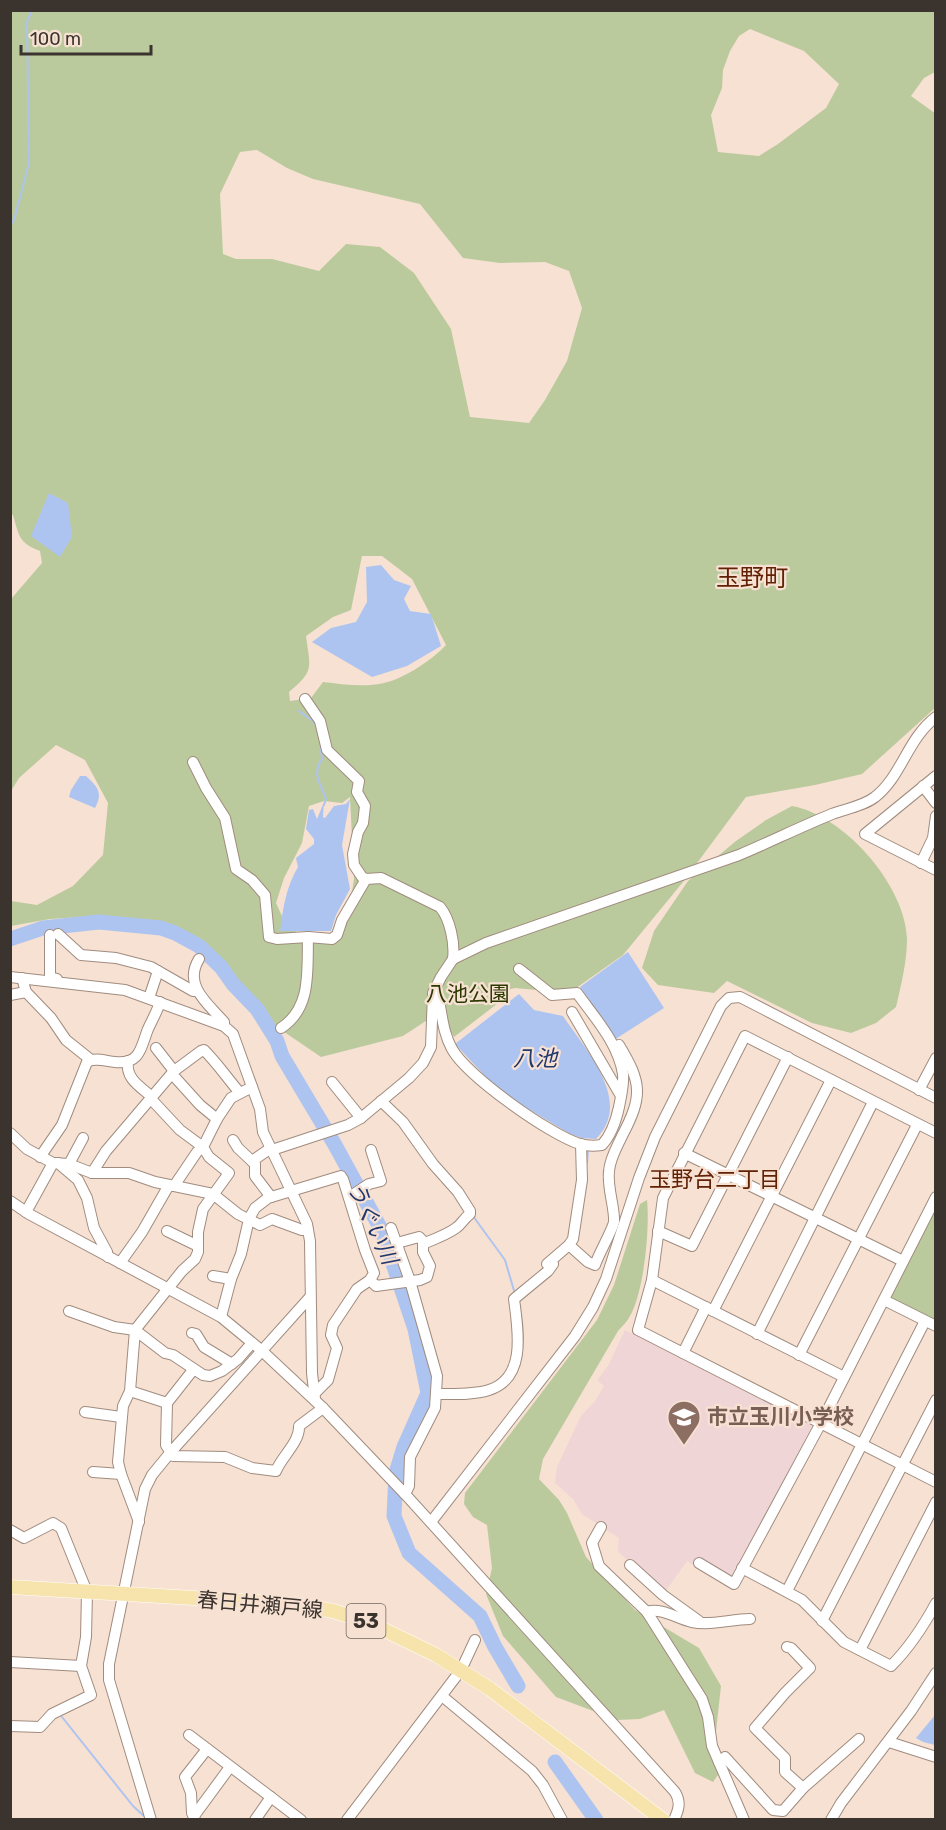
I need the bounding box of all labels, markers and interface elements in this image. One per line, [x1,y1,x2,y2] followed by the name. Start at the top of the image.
[21,18,152,56] scale bar
[30,28,81,50] text: 100 m
[716,564,788,592] district label: 玉野町
[426,981,510,1006] park label: 八池公園
[513,1045,559,1072] water label: 八池
[649,1166,781,1193] district label: 玉野台二丁目
[342,1178,404,1271] water label: うぐい川
[666,1399,702,1446] school or university icon: 市立玉川小学校
[707,1404,854,1429] place label: 市立玉川小学校
[196,1587,324,1622] street label: 春日井瀬戸線
[346,1604,386,1638] road number: 53

